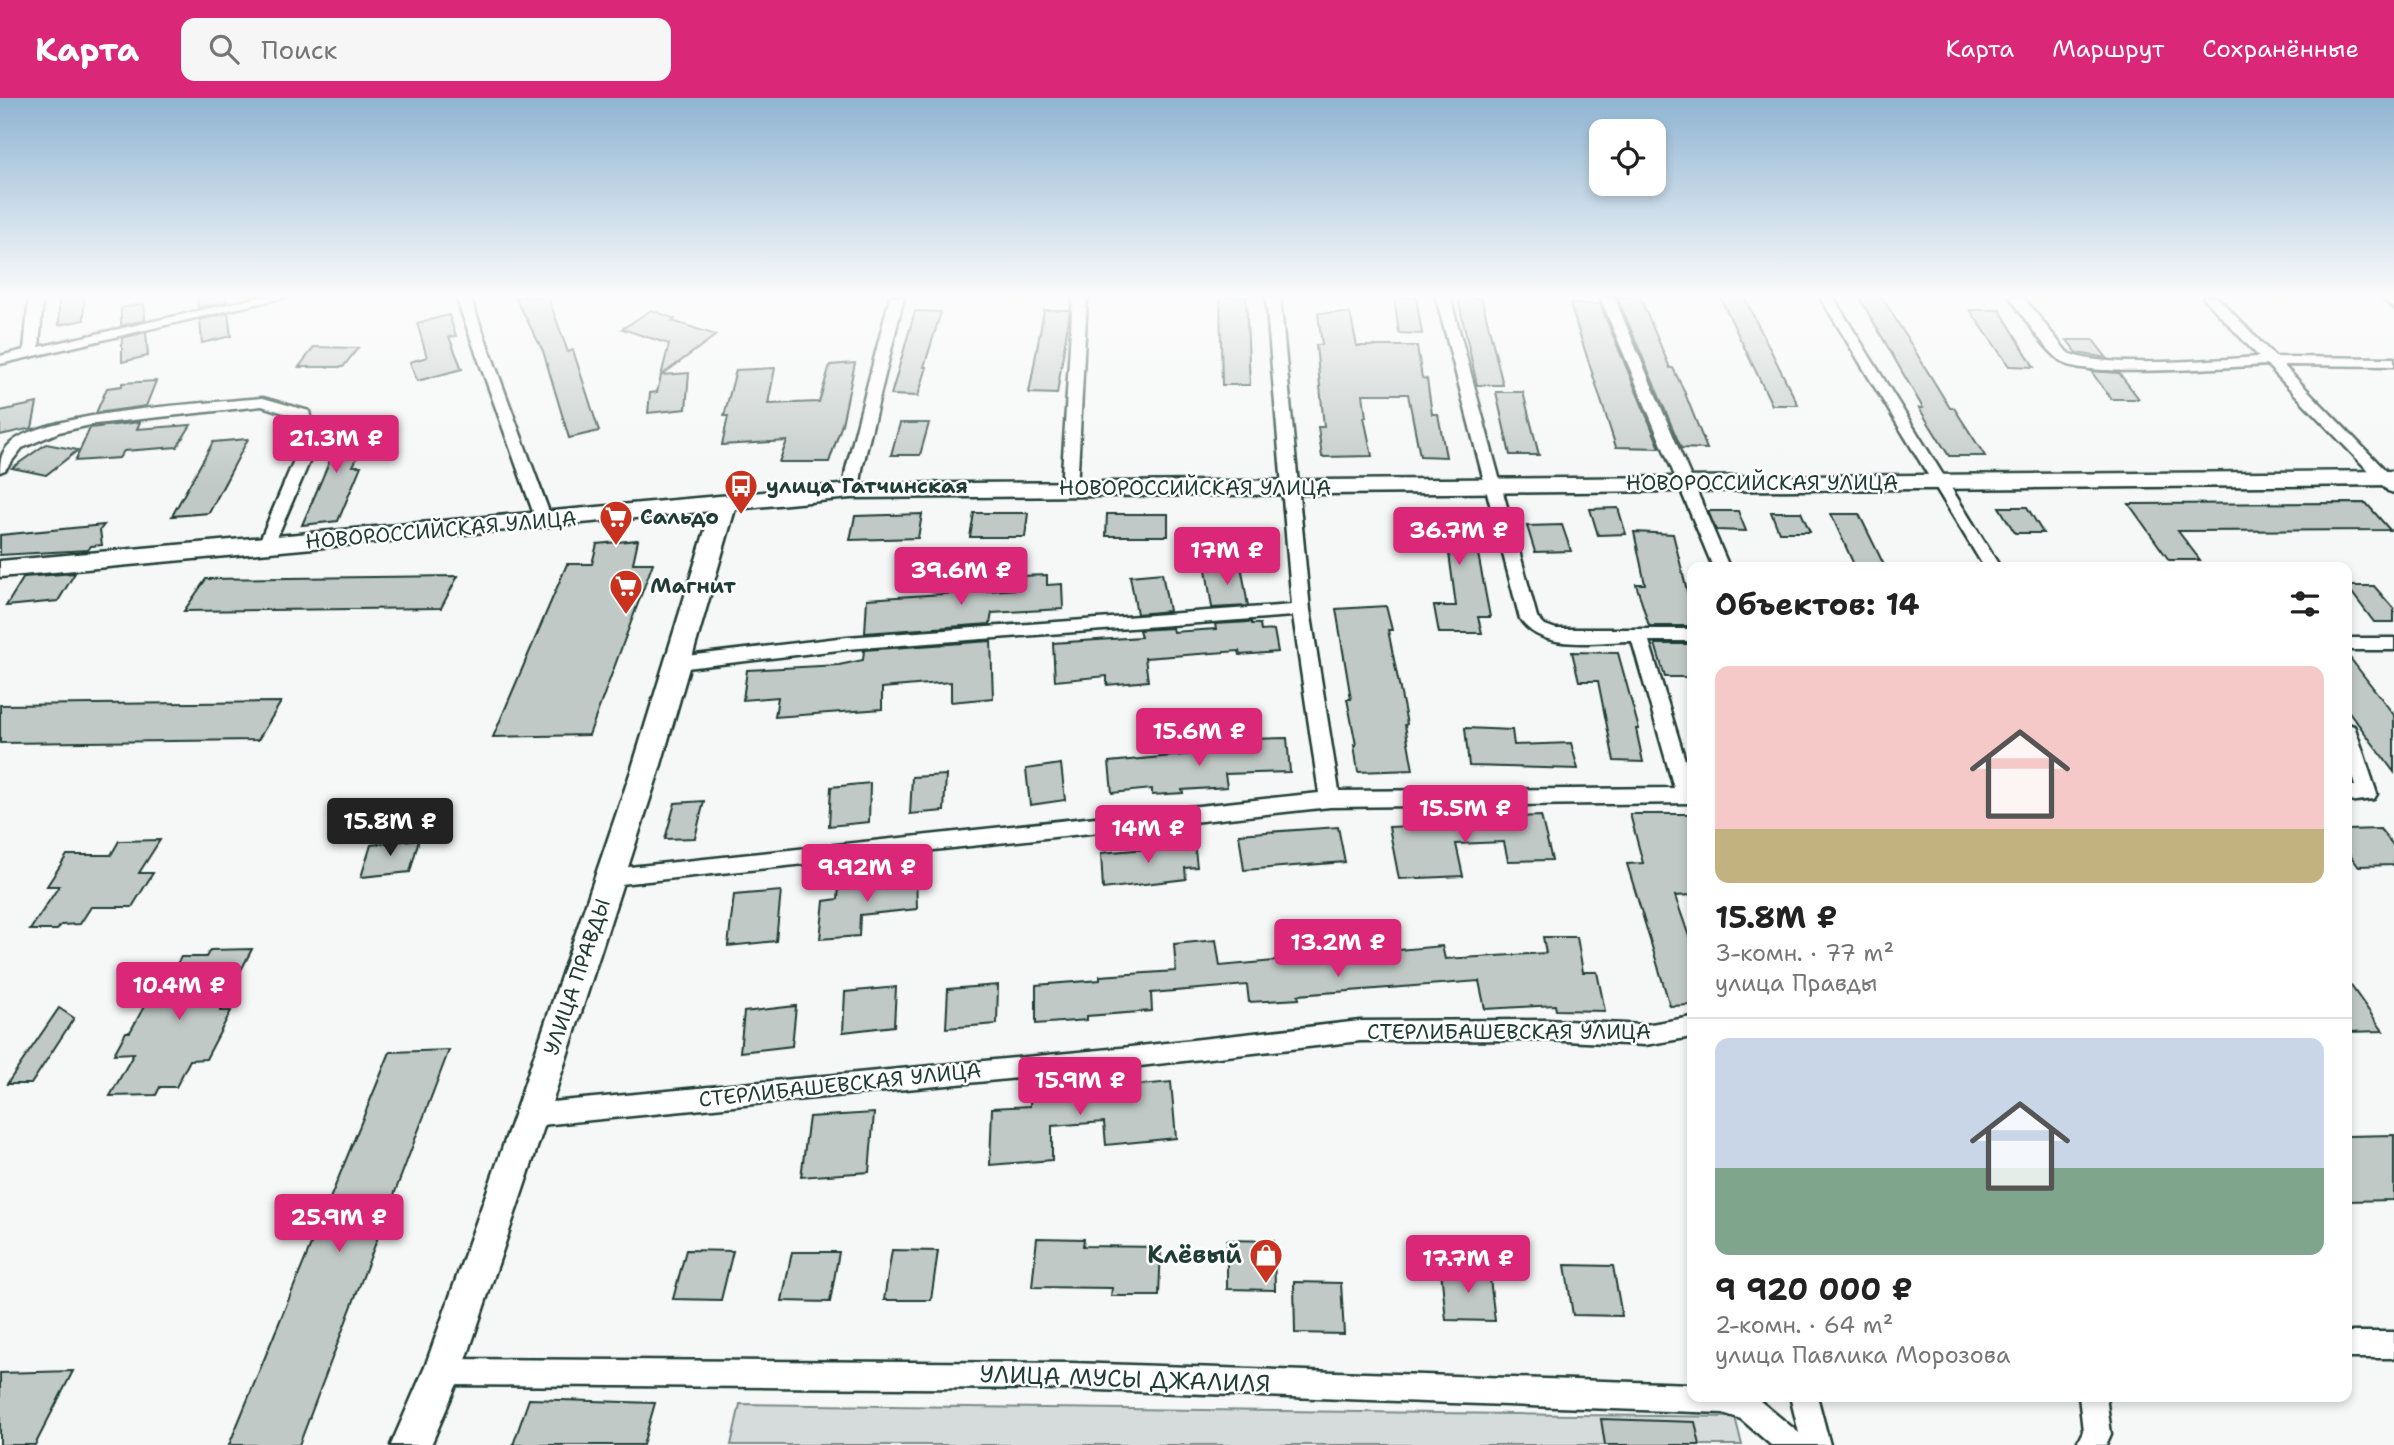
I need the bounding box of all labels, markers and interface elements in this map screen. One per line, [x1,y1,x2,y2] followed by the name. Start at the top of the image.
[181,18,671,81] search box
[35,27,139,72] text: Карта
[205,30,243,68] icon: search
[261,32,337,67] text: Поиск
[1946,33,2014,65] text: Карта
[2052,33,2164,65] text: Маршрут
[2202,33,2359,65] text: Сохранённые
[1589,119,1666,196] map controls
[1589,119,1666,196] button: locate
[271,416,401,475] pin: 21.3M ₽
[289,423,383,453] text: 21.3M ₽
[722,467,760,516] bus stop icon: улица Гатчинская
[1626,469,1898,497] street label: НОВОРОССИЙСКАЯ УЛИЦА
[766,472,968,500] place label: улица Гатчинская
[1059,474,1331,502] street label: НОВОРОССИЙСКАЯ УЛИЦА
[597,498,635,547] supermarket icon: Сальдо
[640,503,719,531] place label: Сальдо
[304,504,578,556] street label: НОВОРОССИЙСКАЯ УЛИЦА
[1394,508,1524,567] pin: 36.7M ₽
[1409,515,1509,545] text: 36.7M ₽
[1178,528,1276,587] pin: 17M ₽
[1190,535,1264,565] text: 17M ₽
[896,547,1026,607] pin: 39.6M ₽
[910,555,1012,585] text: 39.6M ₽
[607,567,645,616] supermarket icon: Магнит
[650,572,736,600] place label: Магнит
[1715,584,1920,625] text: Объектов: 14
[2286,585,2324,623] icon: filters
[1134,708,1264,768] pin: 15.6M ₽
[1957,711,2083,837] icon: home
[1152,716,1246,746] text: 15.6M ₽
[1400,786,1530,845] pin: 15.5M ₽
[1419,793,1511,823] text: 15.5M ₽
[325,798,455,858] pin: 15.8M ₽
[343,806,437,836] text: 15.8M ₽
[1099,806,1197,865] pin: 14M ₽
[1111,813,1185,843] text: 14M ₽
[802,844,932,904] pin: 9.92M ₽
[818,852,916,882] text: 9.92M ₽
[537,895,617,1059] street label: УЛИЦА ПРАВДЫ
[1715,897,1837,938] text: 15.8M ₽
[1273,920,1403,979] pin: 13.2M ₽
[1290,927,1386,957] text: 13.2M ₽
[1715,938,1894,968] text: 3-комн. · 77 m²
[114,962,244,1022] pin: 10.4M ₽
[1715,968,1878,998] text: улица Правды
[132,970,226,1000] text: 10.4M ₽
[1367,1018,1651,1046] street label: СТЕРЛИБАШЕВСКАЯ УЛИЦА
[697,1056,983,1114] street label: СТЕРЛИБАШЕВСКАЯ УЛИЦА
[1015,1058,1145,1117] pin: 15.9M ₽
[1034,1065,1126,1095] text: 15.9M ₽
[1957,1083,2083,1209] icon: home
[274,1194,404,1254] pin: 25.9M ₽
[291,1202,387,1232] text: 25.9M ₽
[1247,1236,1285,1285] shop icon: Клёвый
[1403,1236,1533,1295] pin: 17.7M ₽
[1147,1239,1242,1271] place label: Клёвый
[1422,1243,1514,1273] text: 17.7M ₽
[1715,1269,1913,1310] text: 9 920 000 ₽
[1715,1310,1893,1340] text: 2-комн. · 64 m²
[1715,1340,2010,1370] text: улица Павлика Морозова
[979,1358,1271,1400] street label: УЛИЦА МУСЫ ДЖАЛИЛЯ

